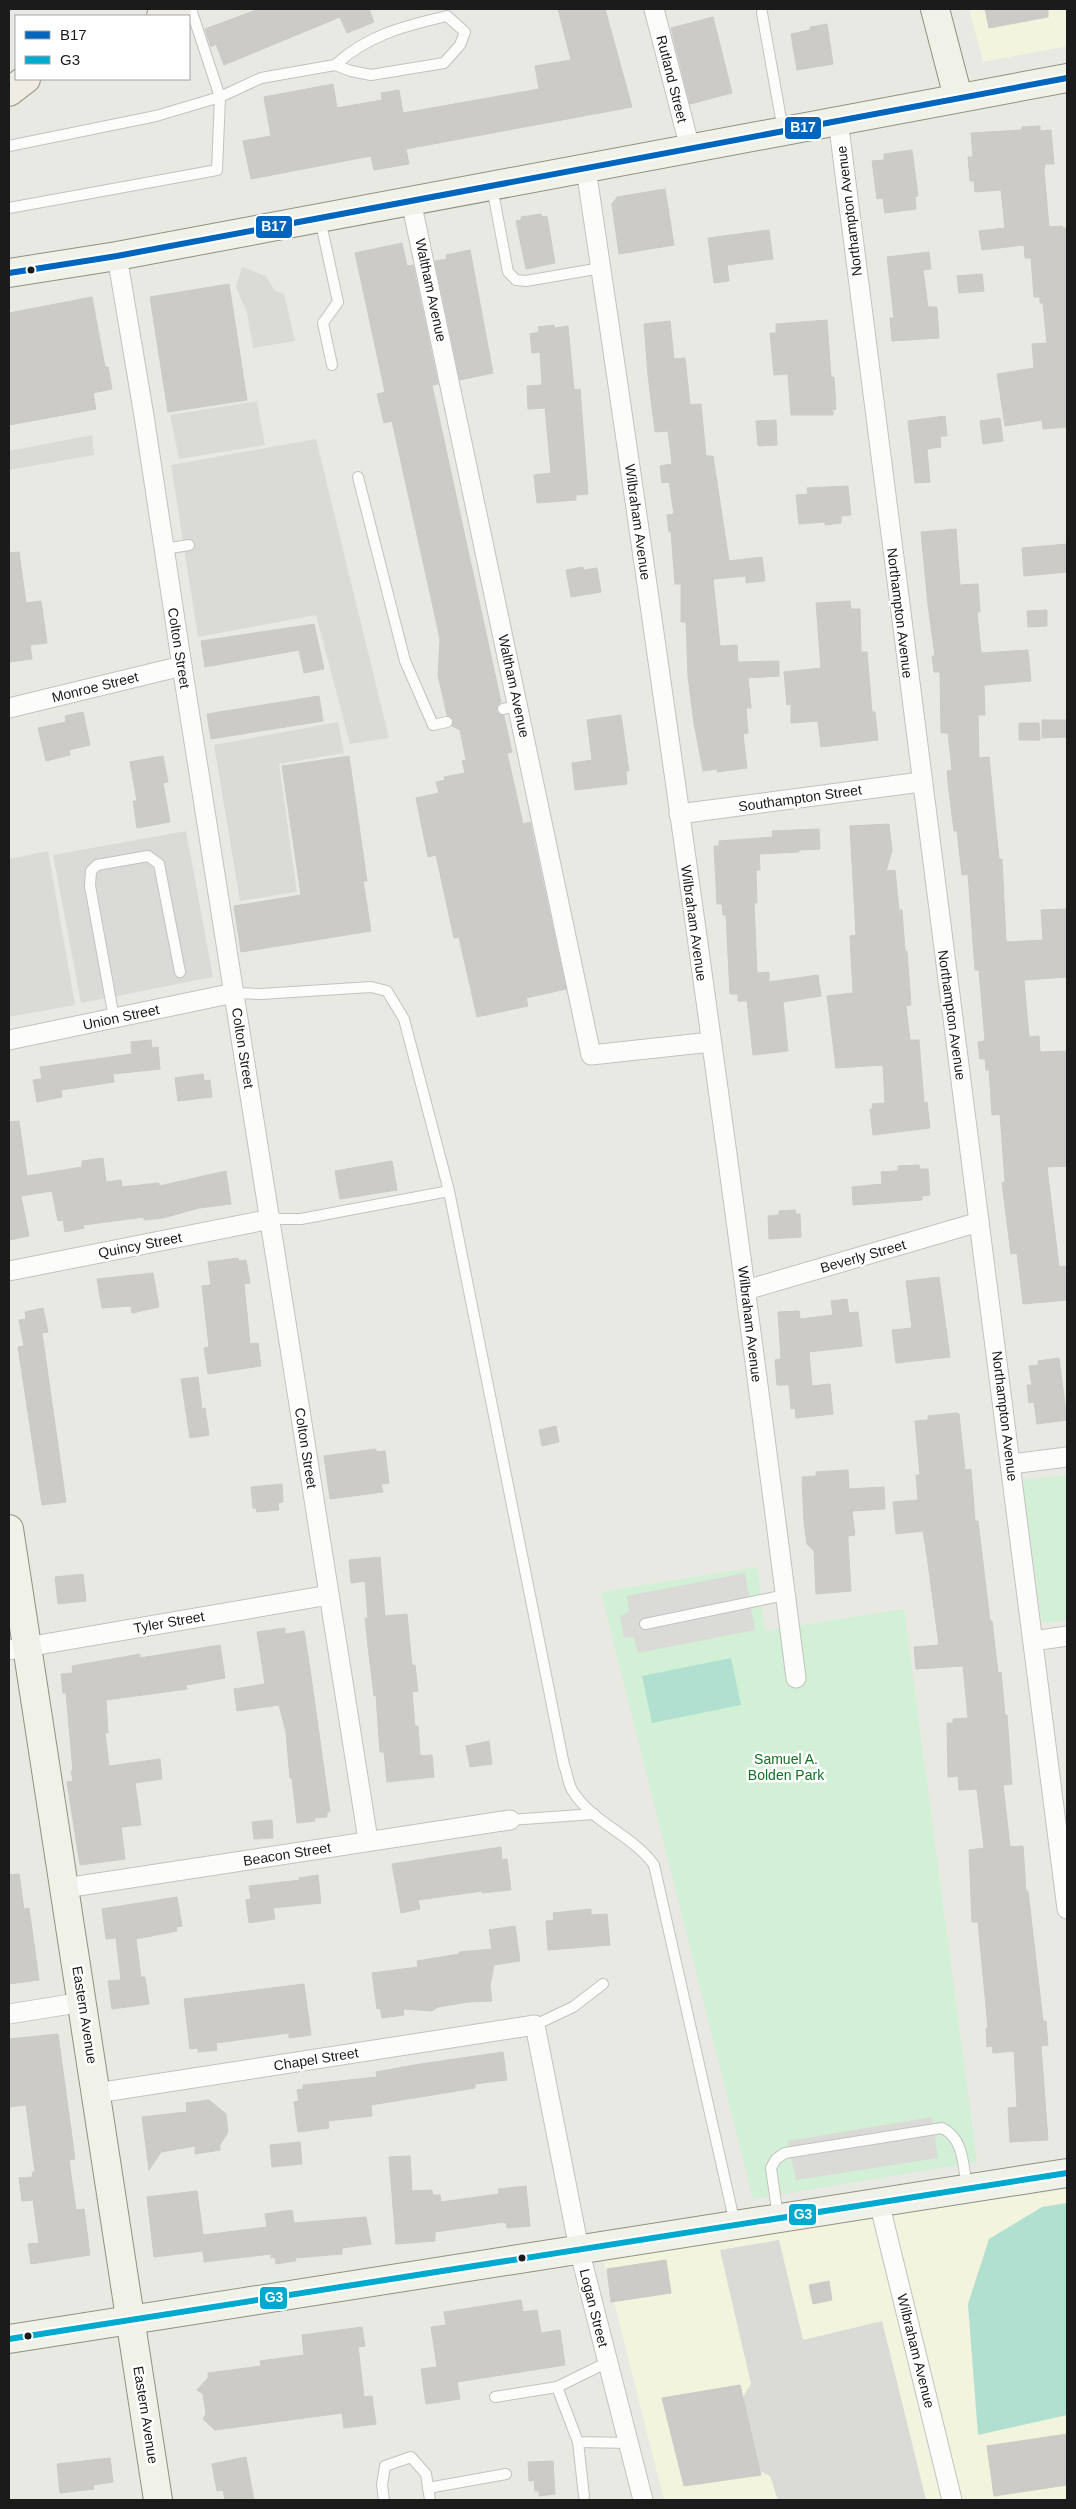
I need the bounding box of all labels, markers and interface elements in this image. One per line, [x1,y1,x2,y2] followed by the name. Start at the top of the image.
[15,15,190,80] legend
[60,26,87,43] text: B17
[653,34,691,124] street label: Rutland Street
[60,51,80,68] text: G3
[784,116,822,140] line badge: B17
[790,119,816,135] text: B17
[833,145,865,277] street label: Northampton Avenue
[255,215,293,239] line badge: B17
[261,218,287,234] text: B17
[412,237,450,343] street label: Waltham Avenue
[26,265,36,275] unlabelled marker
[622,463,654,581] street label: Wilbraham Avenue
[884,547,916,679] street label: Northampton Avenue
[165,606,193,690] street label: Colton Street
[495,633,533,739] street label: Waltham Avenue
[50,668,140,705] street label: Monroe Street
[737,781,863,815] street label: Southampton Street
[678,864,710,982] street label: Wilbraham Avenue
[935,949,969,1081] street label: Northampton Avenue
[81,1001,161,1033] street label: Union Street
[229,1006,257,1090] street label: Colton Street
[97,1229,183,1261] street label: Quincy Street
[819,1236,908,1276] street label: Beverly Street
[735,1265,765,1383] street label: Wilbraham Avenue
[989,1350,1021,1482] street label: Northampton Avenue
[292,1406,320,1490] street label: Colton Street
[132,1608,206,1636] street label: Tyler Street
[748,1751,825,1783] park label: Samuel A. Bolden Park
[242,1839,332,1869] street label: Beacon Street
[69,1965,101,2065] street label: Eastern Avenue
[272,2044,360,2074] street label: Chapel Street
[788,2203,817,2226] line badge: G3
[794,2206,813,2222] text: G3
[517,2253,527,2263] unlabelled marker
[577,2267,611,2349] street label: Logan Street
[259,2286,288,2310] line badge: G3
[265,2289,284,2305] text: G3
[894,2292,938,2410] street label: Wilbraham Avenue
[23,2331,33,2341] unlabelled marker
[130,2365,162,2465] street label: Eastern Avenue

